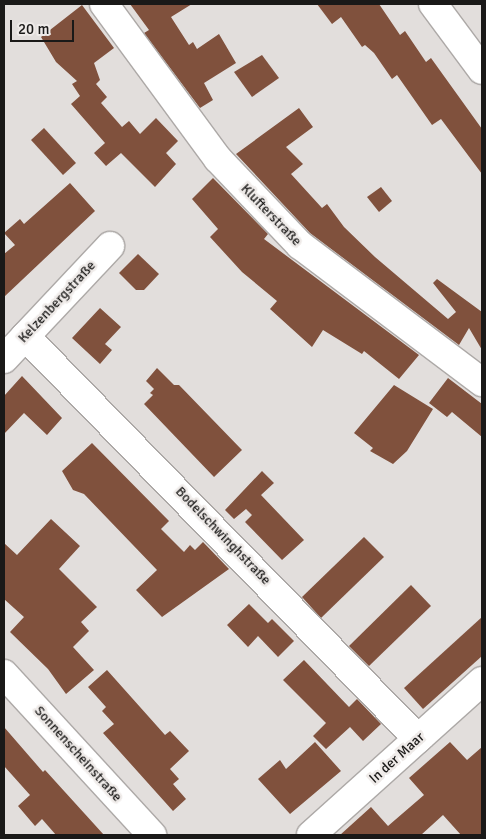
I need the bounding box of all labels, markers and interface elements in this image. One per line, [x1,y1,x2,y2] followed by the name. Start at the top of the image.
[12,10,76,42] scale bar
[18,20,49,38] text: 20 m
[237,180,305,250] street label: Klufterstraße
[15,258,99,346] street label: Kelzenbergstraße
[172,483,274,589] street label: Bodelschwinghstraße
[31,703,125,805] street label: Sonnenscheinstraße
[366,729,428,787] street label: In der Maar

